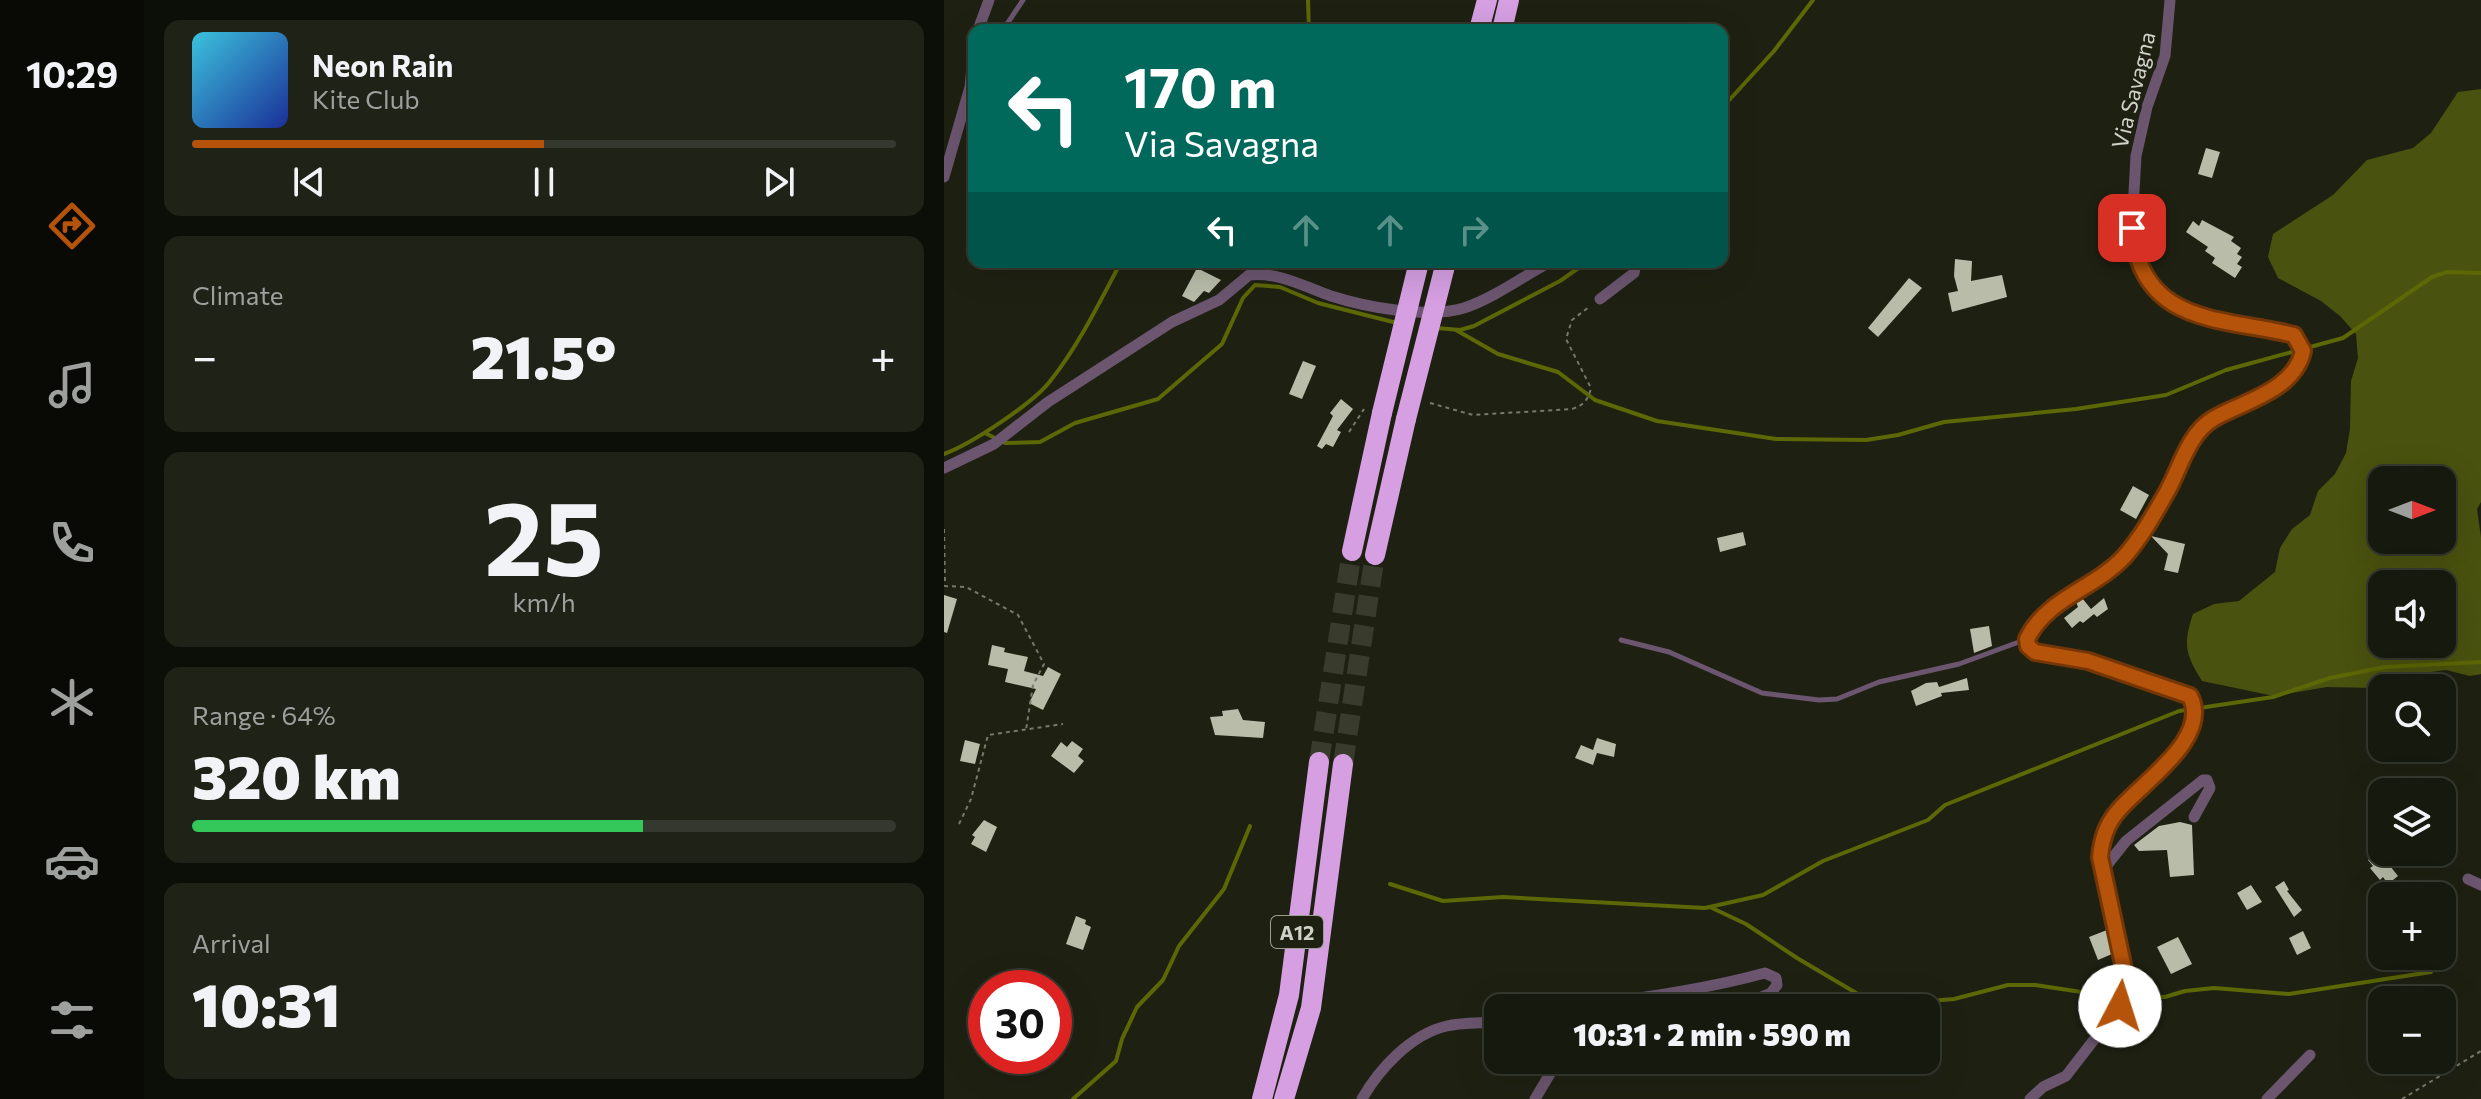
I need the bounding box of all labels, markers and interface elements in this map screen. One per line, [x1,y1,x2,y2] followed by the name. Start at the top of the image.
[2105,29,2161,151] street label: Via Savagna
[312,46,453,83] text: Neon Rain
[26,51,118,95] text: 10:29
[1124,51,1277,120] text: 170 m
[992,56,1096,160] icon: left
[312,83,420,114] text: Kite Club
[1124,120,1319,164] text: Via Savagna
[287,160,331,204] icon: previous
[522,160,566,204] icon: pause
[757,160,801,204] icon: next
[2098,194,2166,262] pin
[44,198,100,254] icon: directions
[2110,206,2154,250] icon: arrive
[1200,208,1244,252] icon: left
[1284,208,1328,252] icon: ahead
[1368,208,1412,252] icon: ahead
[1452,208,1496,252] icon: right
[192,279,284,310] text: Climate
[470,318,617,391] text: 21.5°
[192,328,217,382] text: −
[870,328,896,382] text: +
[44,357,100,413] icon: music
[2368,466,2456,554] north arrow
[2368,466,2456,1074] map controls
[484,470,604,597] text: 25
[44,515,100,571] icon: phone
[2368,570,2456,658] button: sound
[512,586,576,617] text: km/h
[44,674,100,730] icon: climate
[2368,674,2456,762] button: search
[192,699,336,730] text: Range · 64%
[192,738,401,811] text: 320 km
[2368,778,2456,866] button: layers
[44,833,100,889] icon: car
[2368,882,2456,970] button: +
[1271,916,1323,948] road number: A12
[192,927,271,958] text: Arrival
[2078,964,2162,1048] position arrow
[192,966,340,1039] text: 10:31
[968,970,1072,1074] speed limit sign: 30
[2368,986,2456,1074] button: −
[44,992,100,1048] icon: filters
[1573,1015,1851,1052] text: 10:31 · 2 min · 590 m

